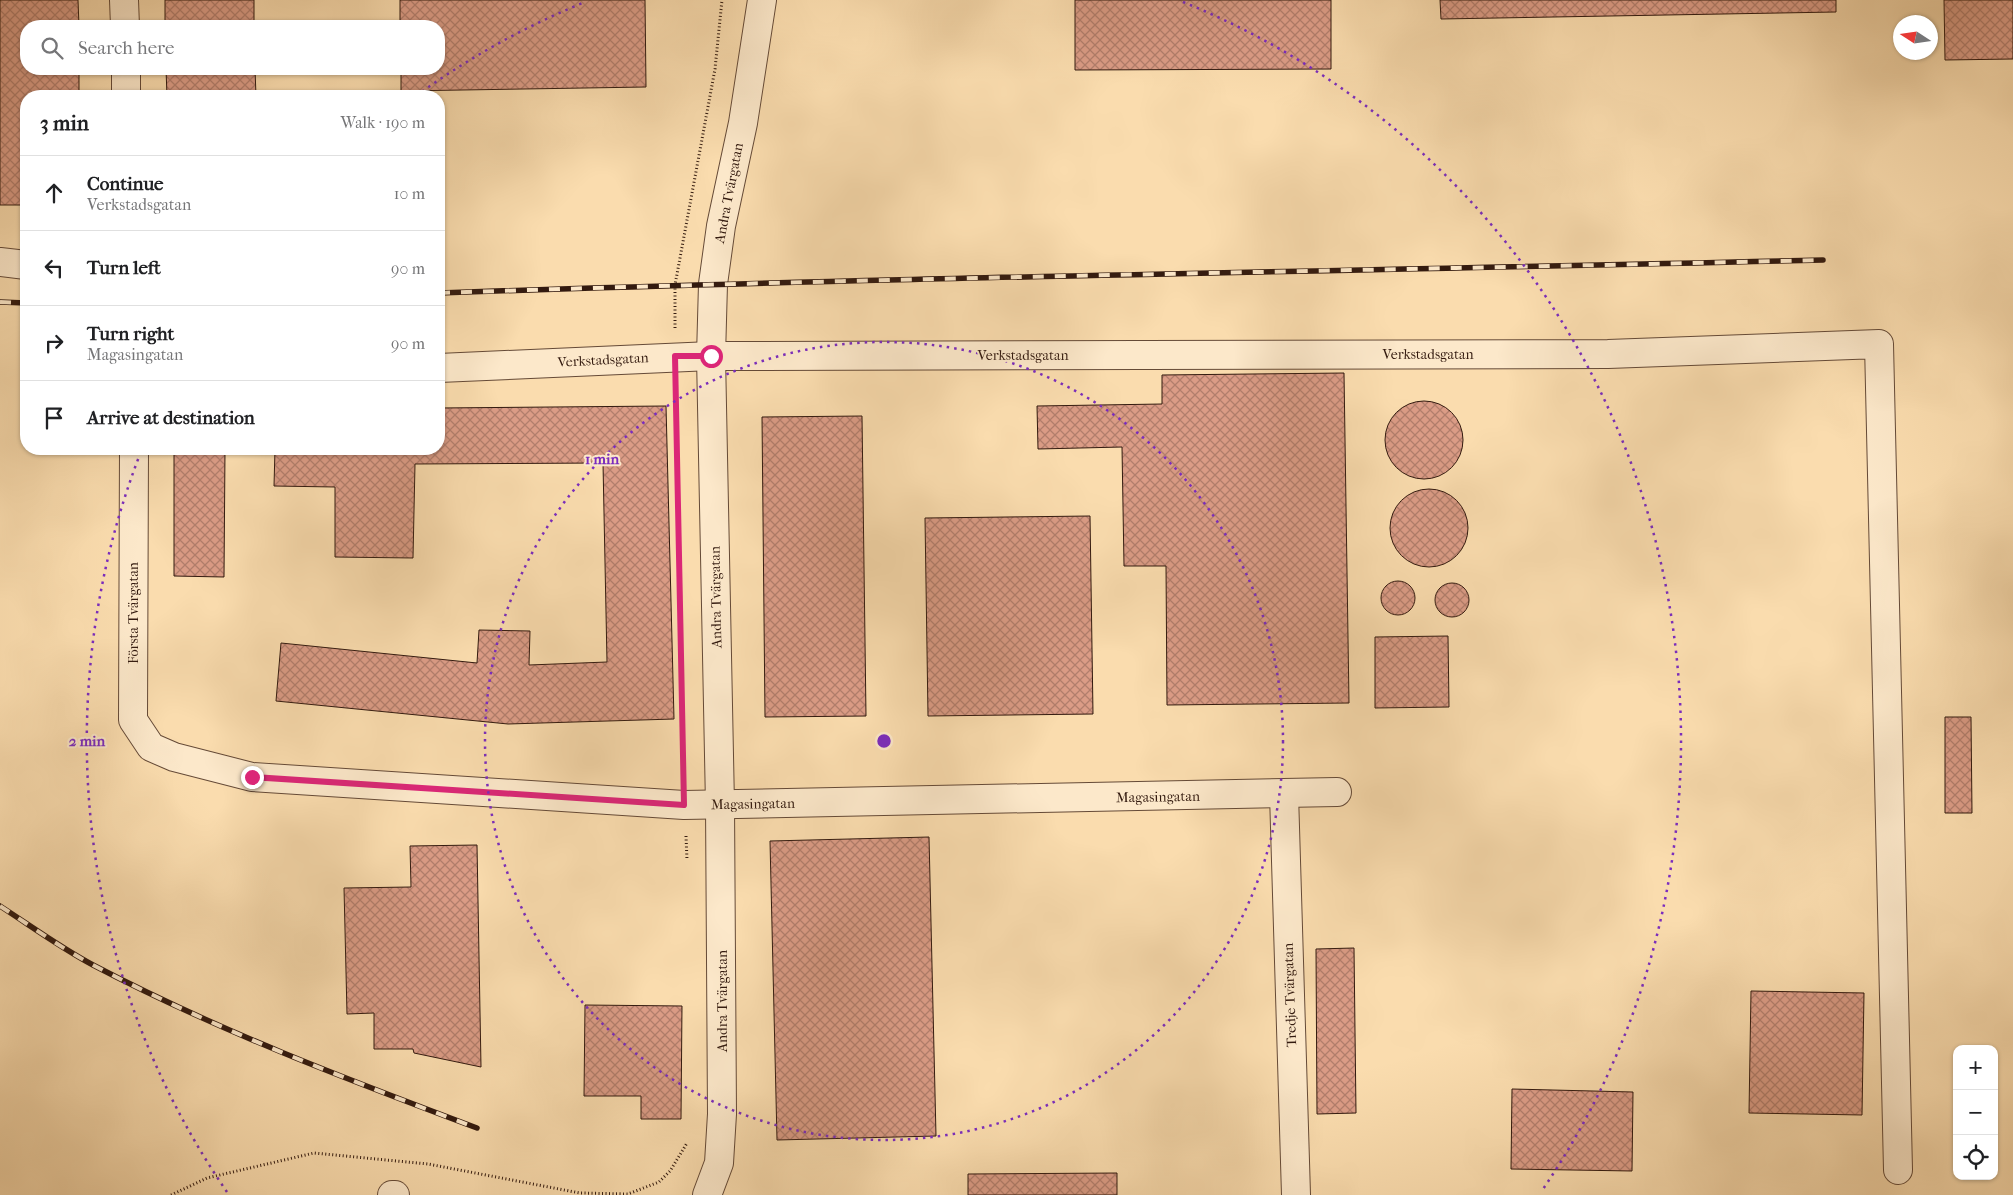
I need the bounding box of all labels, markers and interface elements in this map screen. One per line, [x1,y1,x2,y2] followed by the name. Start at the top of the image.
[1893,15,1938,60] north arrow
[20,20,445,75] search box
[38,34,66,62] icon: search
[78,37,174,59] text: Search here
[40,111,89,135] text: 3 min
[341,113,425,132] text: Walk · 190 m
[711,141,747,246] street label: Andra Tvärgatan
[87,173,163,195] text: Continue
[40,179,68,207] icon: ahead
[394,184,425,203] text: 10 m
[87,195,191,214] text: Verkstadsgatan
[40,254,68,282] icon: left
[87,257,161,279] text: Turn left
[391,259,425,278] text: 90 m
[87,323,174,345] text: Turn right
[40,329,68,357] icon: right
[391,334,425,353] text: 90 m
[87,345,183,364] text: Magasingatan
[700,345,723,368] route start
[1381,346,1474,363] street label: Verkstadsgatan
[976,347,1069,364] street label: Verkstadsgatan
[556,349,649,371] street label: Verkstadsgatan
[40,404,68,432] icon: arrive
[87,407,255,429] text: Arrive at destination
[585,450,619,468] text: 1 min
[707,546,725,649] street label: Andra Tvärgatan
[125,562,142,664] street label: Första Tvärgatan
[69,732,106,750] text: 2 min
[875,732,893,750] centre of rings
[241,766,264,789] route end
[1116,788,1200,806] street label: Magasingatan
[711,795,795,813] street label: Magasingatan
[1280,943,1300,1047] street label: Tredje Tvärgatan
[714,950,731,1053] street label: Andra Tvärgatan
[1953,1045,1998,1180] map controls
[1953,1045,1998,1090] button: +
[1953,1090,1998,1135] button: −
[1953,1135,1998,1180] button: locate

